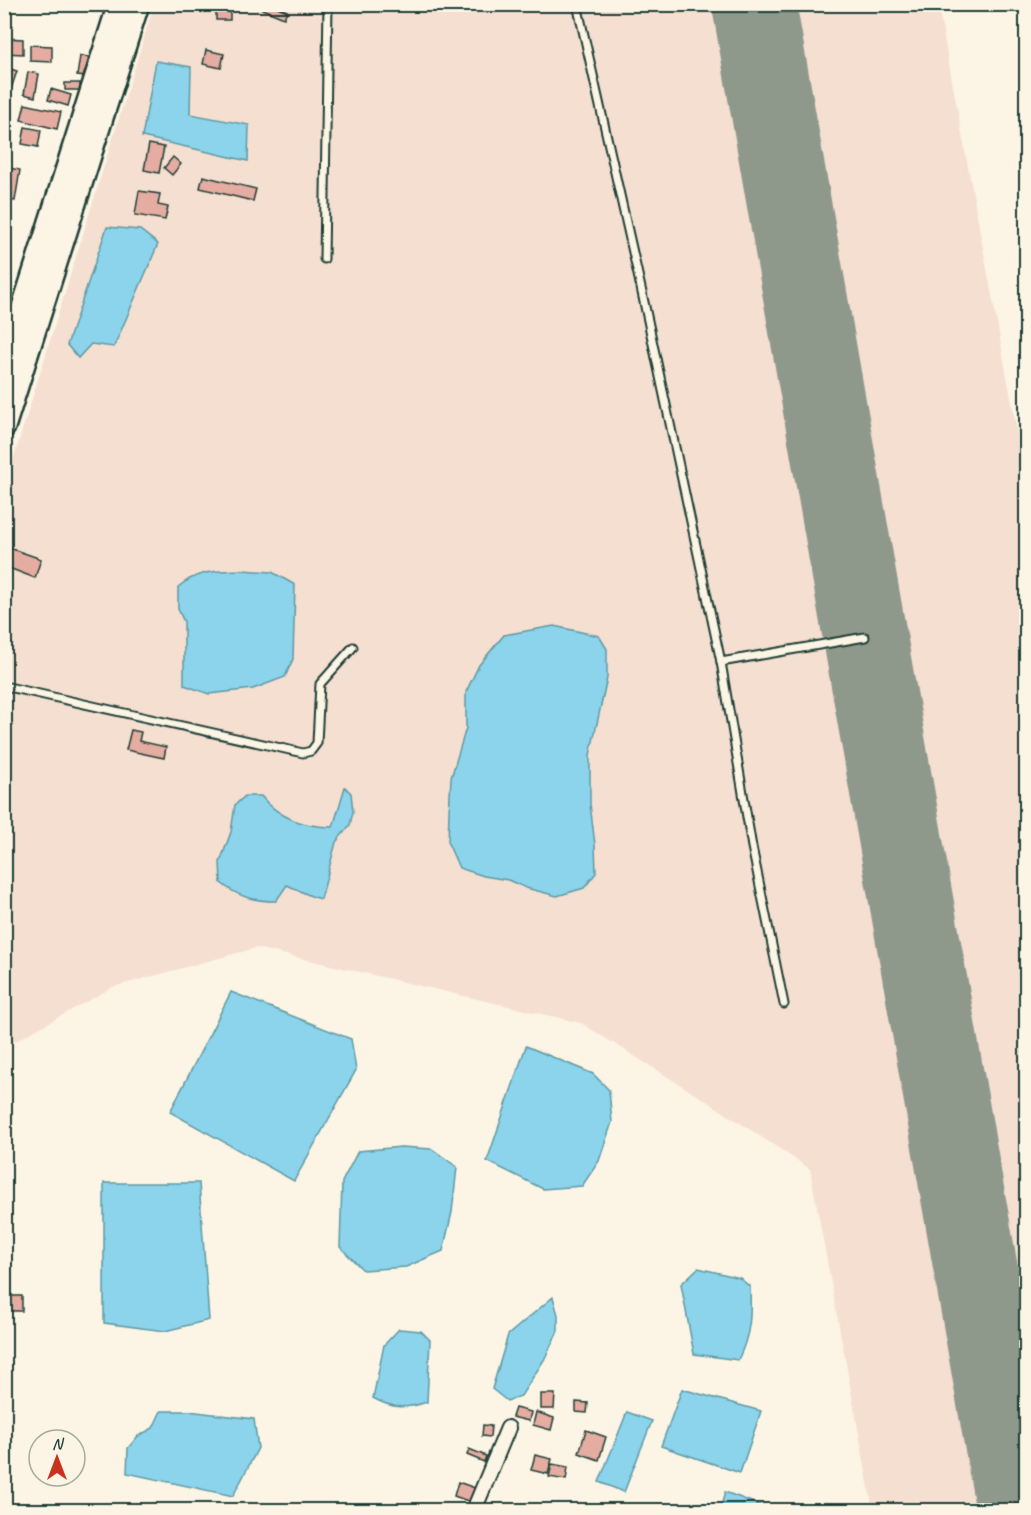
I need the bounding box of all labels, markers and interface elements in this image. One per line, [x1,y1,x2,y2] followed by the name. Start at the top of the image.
[27,1428,87,1488] north arrow
[52,1434,65,1454] text: N

